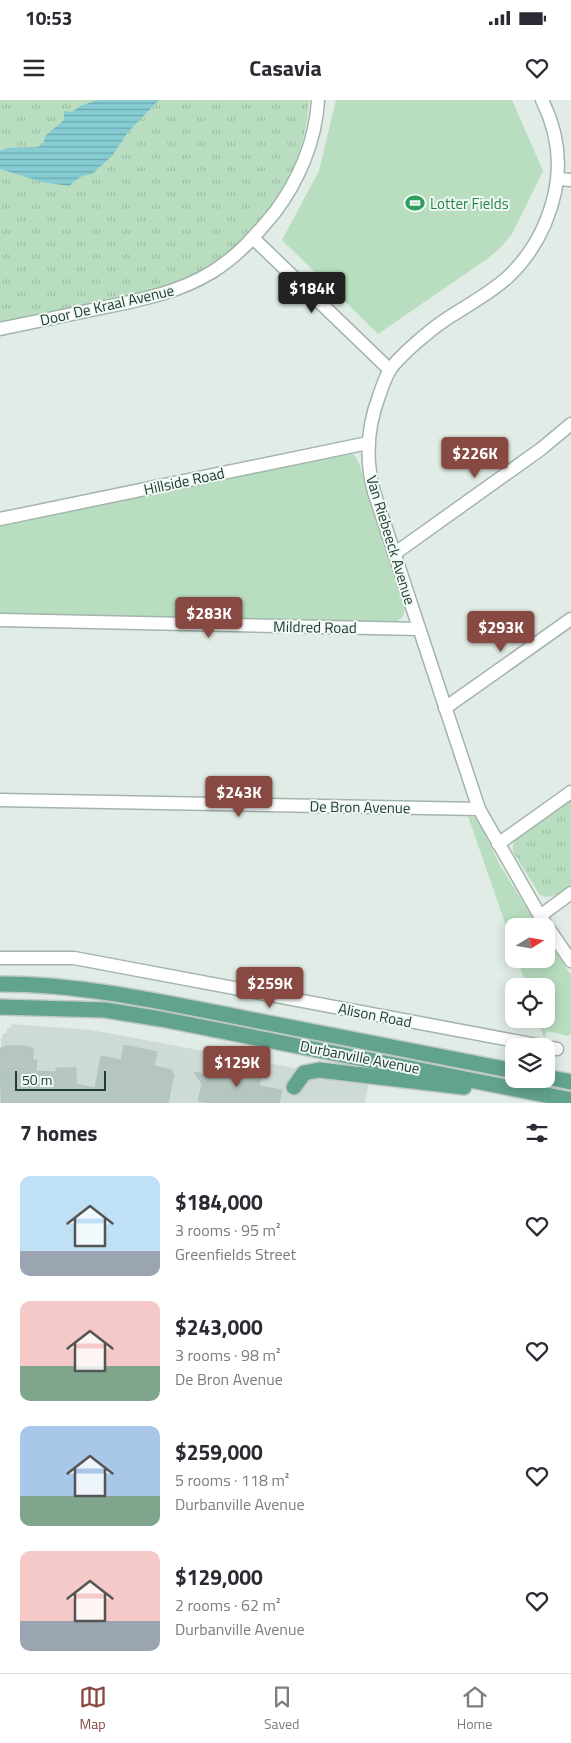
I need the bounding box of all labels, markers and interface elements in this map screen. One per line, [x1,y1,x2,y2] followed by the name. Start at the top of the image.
[25,3,72,32] text: 10:53
[249,51,322,85] text: Casavia
[20,54,48,82] icon: menu
[523,54,551,82] icon: heart
[404,192,426,214] sports icon: Lotter Fields
[430,192,509,215] place label: Lotter Fields
[277,272,347,314] pin: $184K
[289,276,335,300] text: $184K
[38,278,176,332] street label: Door De Kraal Avenue
[440,436,510,479] pin: $226K
[452,441,498,465] text: $226K
[142,461,226,501] street label: Hillside Road
[360,472,422,608] street label: Van Riebeeck Avenue
[174,596,244,639] pin: $283K
[186,601,232,625] text: $283K
[466,610,536,653] pin: $293K
[273,615,357,639] street label: Mildred Road
[478,615,524,639] text: $293K
[204,776,274,818] pin: $243K
[216,780,262,804] text: $243K
[309,795,411,819] street label: De Bron Avenue
[505,918,555,968] north arrow
[505,918,555,1088] map controls
[235,966,305,1009] pin: $259K
[247,971,293,995] text: $259K
[505,978,555,1028] button: locate
[336,997,414,1033] street label: Alison Road
[298,1034,422,1080] street label: Durbanville Avenue
[505,1038,555,1088] button: layers
[202,1046,272,1088] pin: $129K
[214,1050,260,1074] text: $129K
[15,1068,106,1091] scale bar
[22,1069,52,1090] text: 50 m
[20,1117,97,1149] text: 7 homes
[523,1119,551,1147] icon: filters
[175,1186,263,1218] text: $184,000
[60,1196,120,1256] icon: home
[523,1212,551,1240] icon: heart
[175,1218,280,1242] text: 3 rooms · 95 m²
[175,1242,296,1266] text: Greenfields Street
[175,1311,263,1343] text: $243,000
[60,1321,120,1381] icon: home
[523,1337,551,1365] icon: heart
[175,1343,280,1367] text: 3 rooms · 98 m²
[175,1367,283,1391] text: De Bron Avenue
[175,1436,263,1468] text: $259,000
[60,1446,120,1506] icon: home
[523,1462,551,1490] icon: heart
[175,1468,289,1492] text: 5 rooms · 118 m²
[175,1492,305,1516] text: Durbanville Avenue
[175,1561,263,1593] text: $129,000
[60,1571,120,1631] icon: home
[523,1587,551,1615] icon: heart
[175,1593,280,1617] text: 2 rooms · 62 m²
[175,1617,305,1641] text: Durbanville Avenue
[79,1683,107,1734] tab: Map
[264,1683,300,1734] tab: Saved
[457,1683,492,1734] tab: Home

